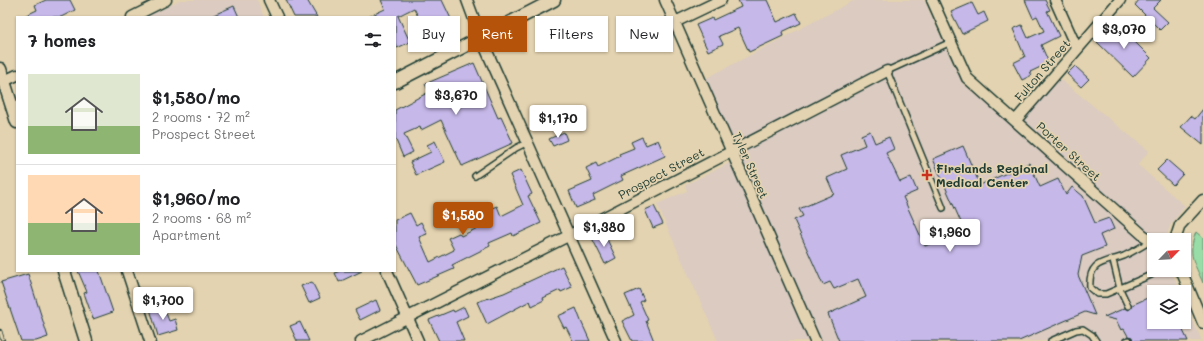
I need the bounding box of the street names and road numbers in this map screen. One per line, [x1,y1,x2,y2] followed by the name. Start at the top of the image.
[1011,36,1073,104] street label: Fulton Street
[1033,118,1105,184] street label: Porter Street
[729,129,773,201] street label: Tyler Street
[615,144,707,202] street label: Prospect Street

